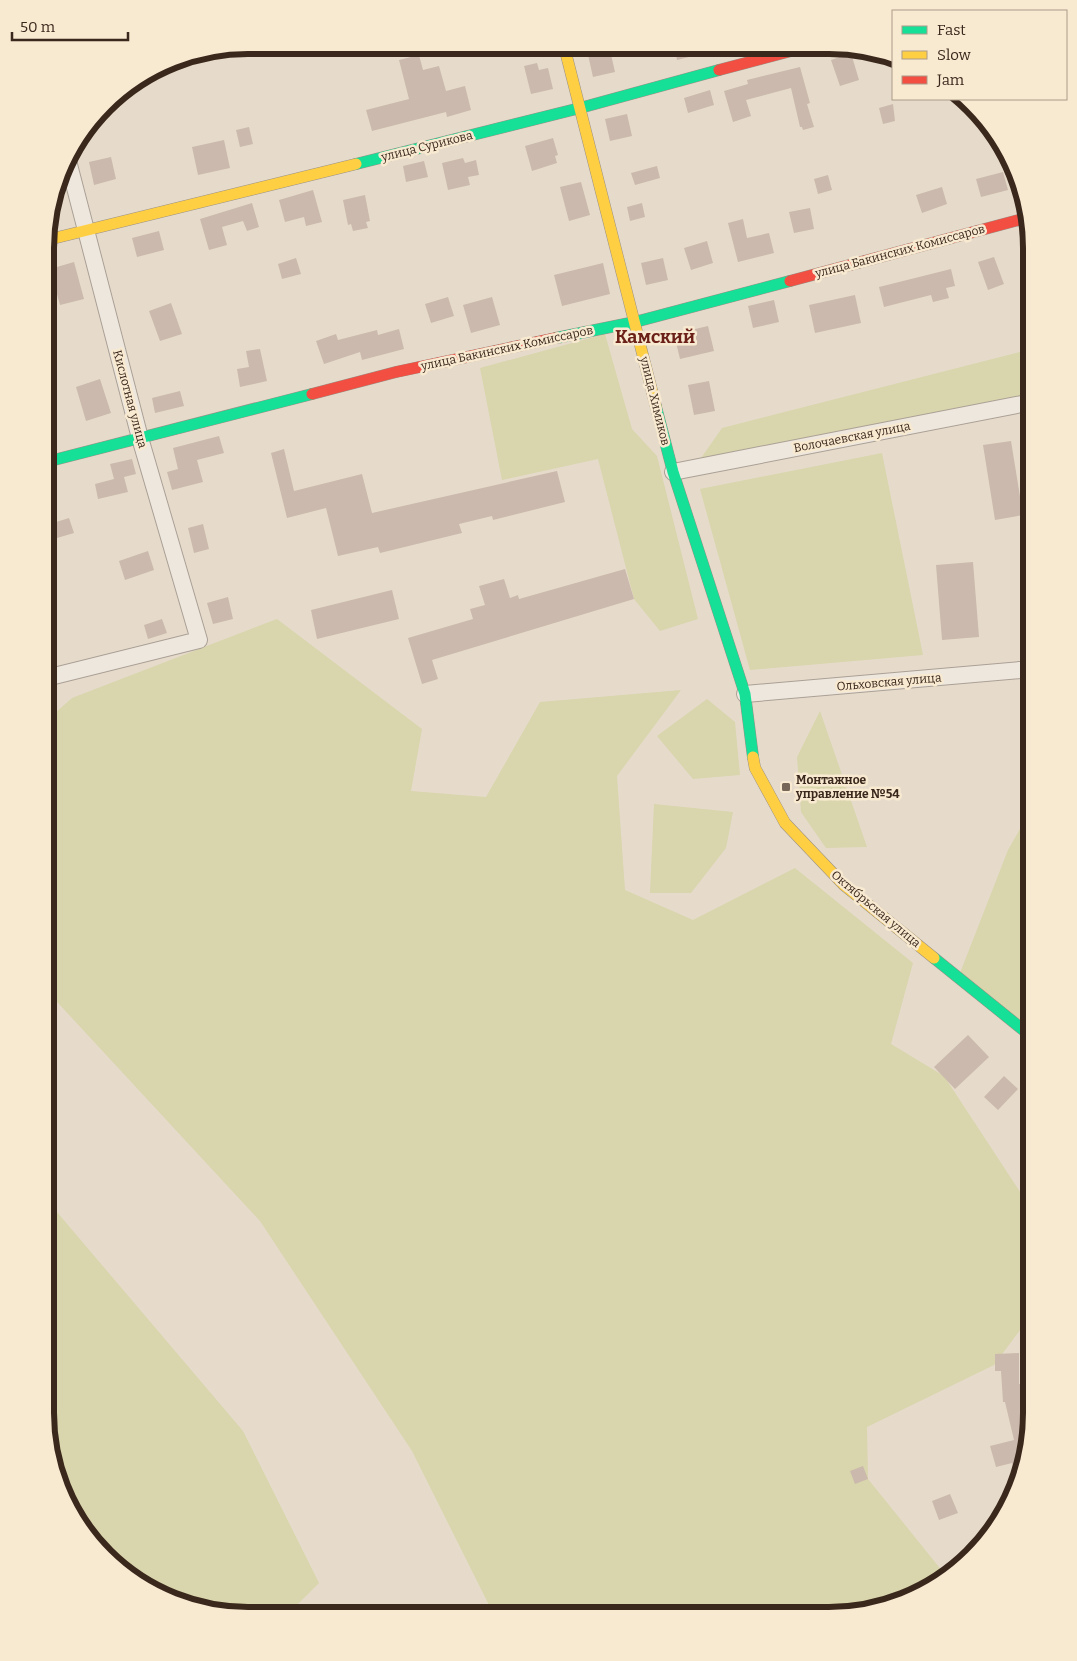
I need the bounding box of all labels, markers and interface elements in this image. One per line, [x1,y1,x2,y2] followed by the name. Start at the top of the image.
[12,10,129,42] scale bar
[892,10,1067,100] legend
[20,18,56,36] text: 50 m
[937,21,966,39] text: Fast
[937,46,972,64] text: Slow
[936,71,965,89] text: Jam
[379,128,474,164] street label: улица Сурикова
[813,222,987,281] street label: улица Бакинских Комиссаров
[419,323,594,373] street label: улица Бакинских Комиссаров
[615,326,695,348] district label: Камский
[110,348,150,450] street label: Кислотная улица
[637,354,673,447] street label: улица Химиков
[792,419,912,455] street label: Волочаевская улица
[836,670,942,694] street label: Ольховская улица
[795,773,900,801] place label: Монтажное управление №54
[780,781,792,793] marker: Монтажное управление №54
[829,868,924,951] street label: Октябрьская улица

